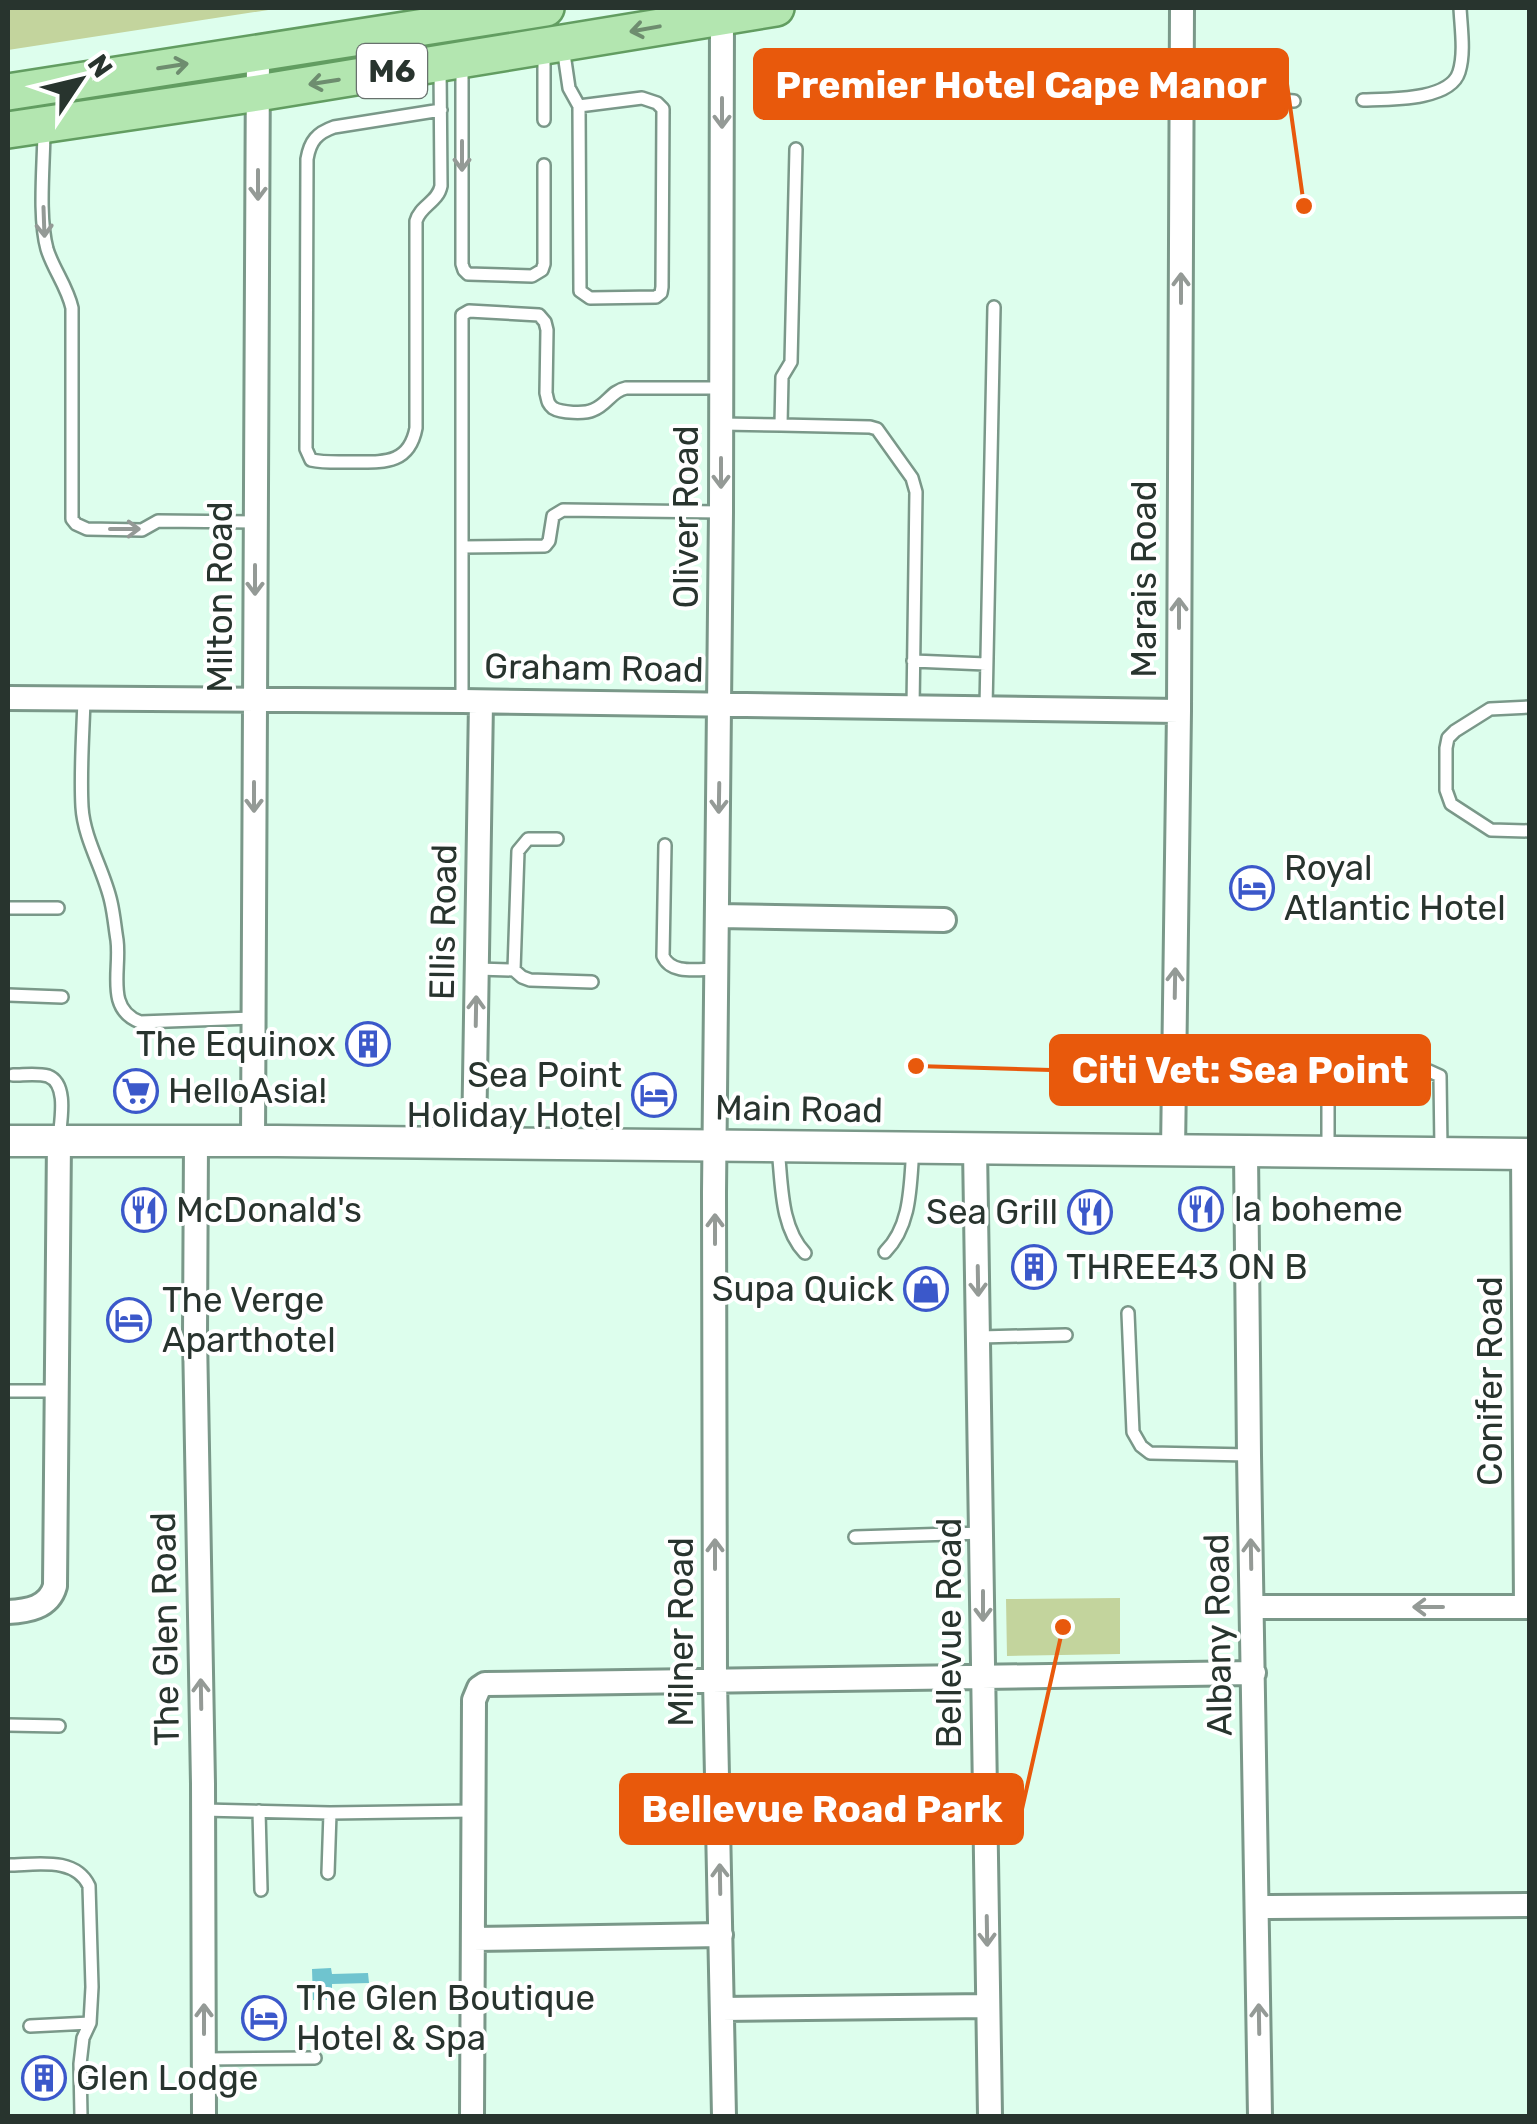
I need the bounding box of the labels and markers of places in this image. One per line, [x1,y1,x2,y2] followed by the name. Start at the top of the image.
[755,50,1287,118] callout: Premier Hotel Cape Manor
[1284,847,1506,929] place label: Royal Atlantic Hotel
[1229,865,1275,911] hotel icon: Royal Atlantic Hotel
[345,1021,391,1067] building icon: The Equinox
[136,1023,336,1065] place label: The Equinox
[1051,1036,1429,1104] callout: Citi Vet: Sea Point
[407,1054,622,1136] place label: Sea Point Holiday Hotel
[113,1068,159,1114] supermarket icon: HelloAsia!
[168,1070,327,1112] place label: HelloAsia!
[631,1072,677,1118] hotel icon: Sea Point Holiday Hotel
[1178,1186,1224,1232] restaurant icon: la boheme
[121,1187,167,1233] restaurant icon: McDonald's
[1234,1188,1403,1230] place label: la boheme
[176,1189,362,1231] place label: McDonald's
[1067,1189,1113,1235] restaurant icon: Sea Grill
[926,1191,1058,1233] place label: Sea Grill
[1011,1244,1057,1290] building icon: THREE43 ON B
[1066,1246,1308,1288] place label: THREE43 ON B
[903,1266,949,1312] shop icon: Supa Quick
[712,1268,894,1310] place label: Supa Quick
[162,1279,336,1361] place label: The Verge Aparthotel
[106,1297,152,1343] hotel icon: The Verge Aparthotel
[621,1775,1022,1843] callout: Bellevue Road Park
[296,1977,595,2059] place label: The Glen Boutique Hotel & Spa
[241,1995,287,2041] hotel icon: The Glen Boutique Hotel & Spa
[21,2055,67,2101] building icon: Glen Lodge
[76,2057,258,2099] place label: Glen Lodge

